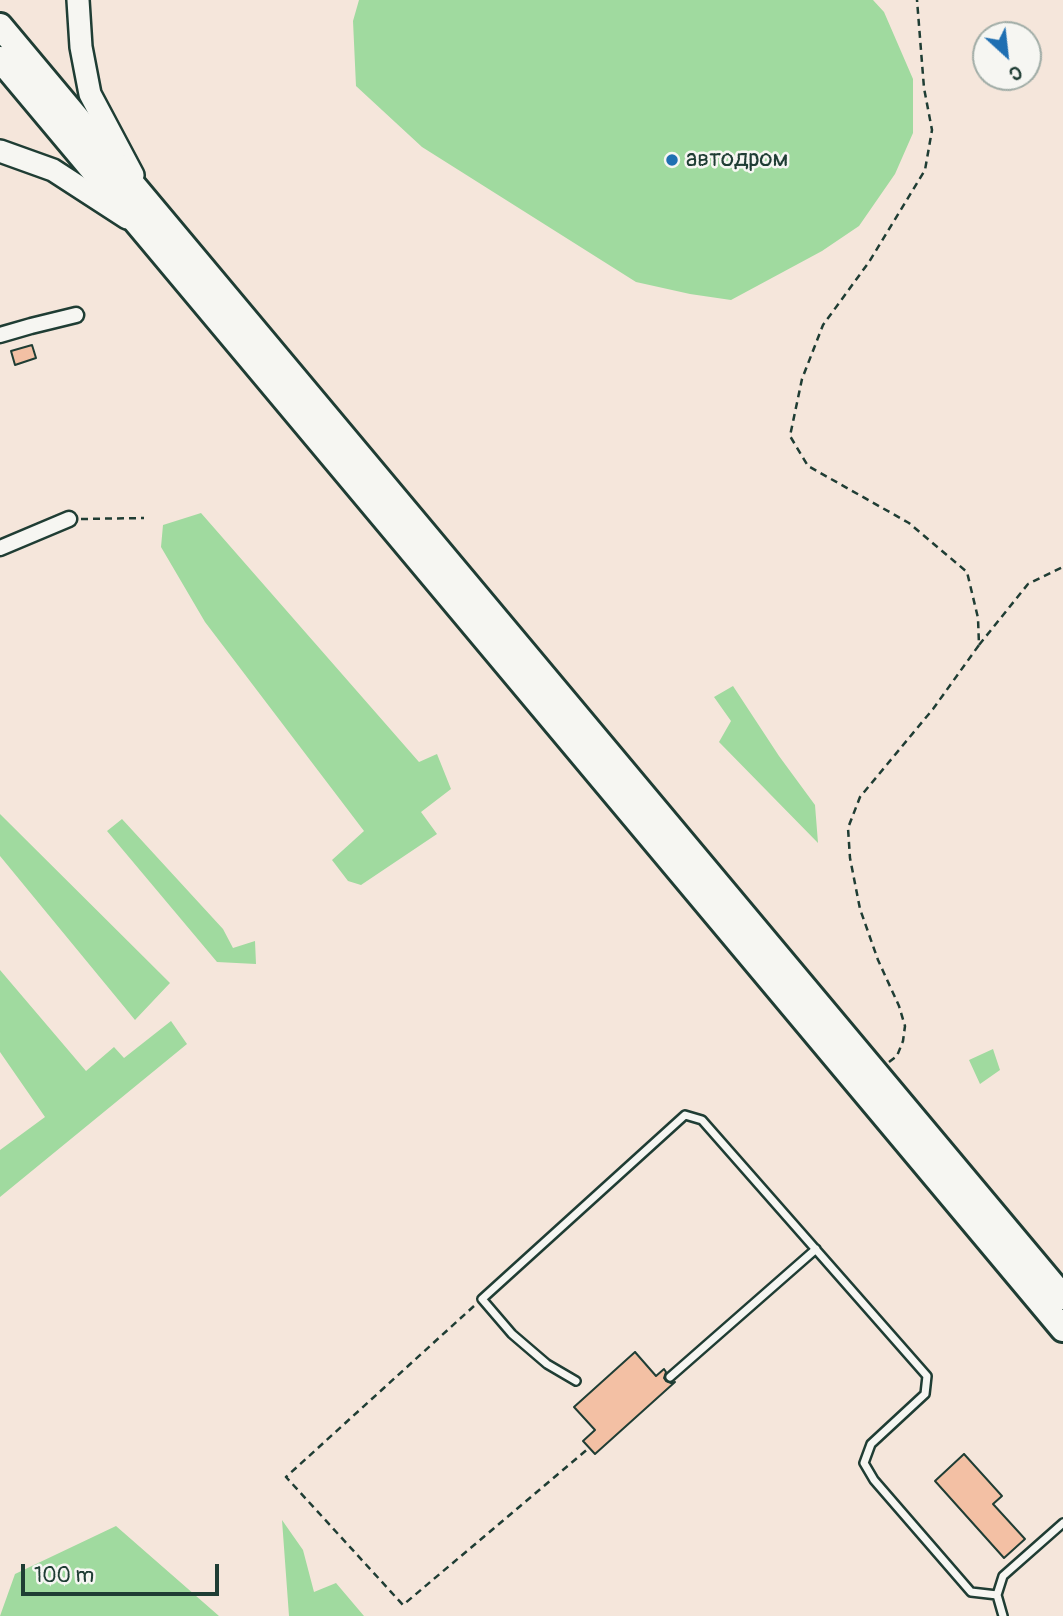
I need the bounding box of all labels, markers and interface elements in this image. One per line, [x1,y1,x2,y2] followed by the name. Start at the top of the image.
[972,21,1042,91] north arrow
[1005,60,1026,86] text: С
[686,146,788,174] place label: автодром
[664,152,680,168] marker: автодром
[24,1550,222,1594] scale bar
[34,1562,94,1589] text: 100 m

